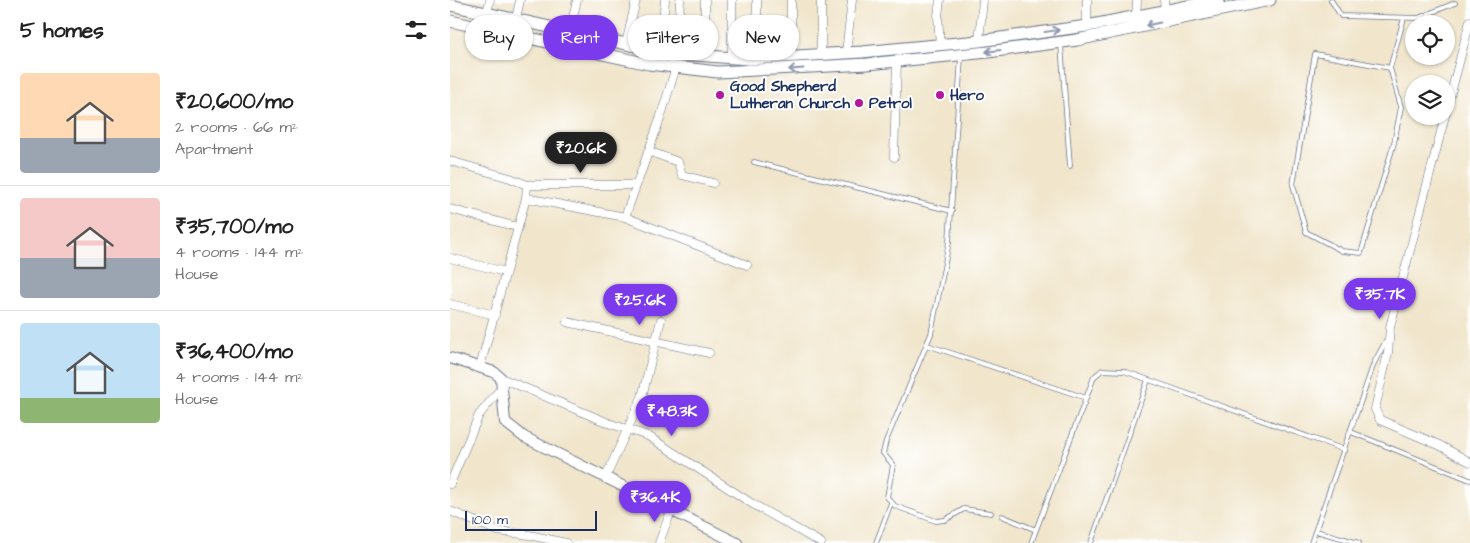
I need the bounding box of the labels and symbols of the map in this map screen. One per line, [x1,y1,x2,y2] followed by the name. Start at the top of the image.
[1146,20,1162,29] one-way arrow
[1043,26,1059,36] one-way arrow
[985,46,1001,56] one-way arrow
[789,64,805,73] one-way arrow
[730,76,850,114] place label: Good Shepherd Lutheran Church
[950,85,984,106] place label: Hero
[714,89,726,101] marker: Good Shepherd Lutheran Church
[934,89,946,101] marker: Hero
[869,93,912,114] place label: Petrol
[853,97,865,109] marker: Petrol
[540,132,622,174] pin: ₹20.6K
[1339,278,1421,320] pin: ₹35.7K
[599,284,681,326] pin: ₹25.6K
[631,394,713,437] pin: ₹48.3K
[614,480,696,523] pin: ₹36.4K
[465,508,598,531] scale bar

